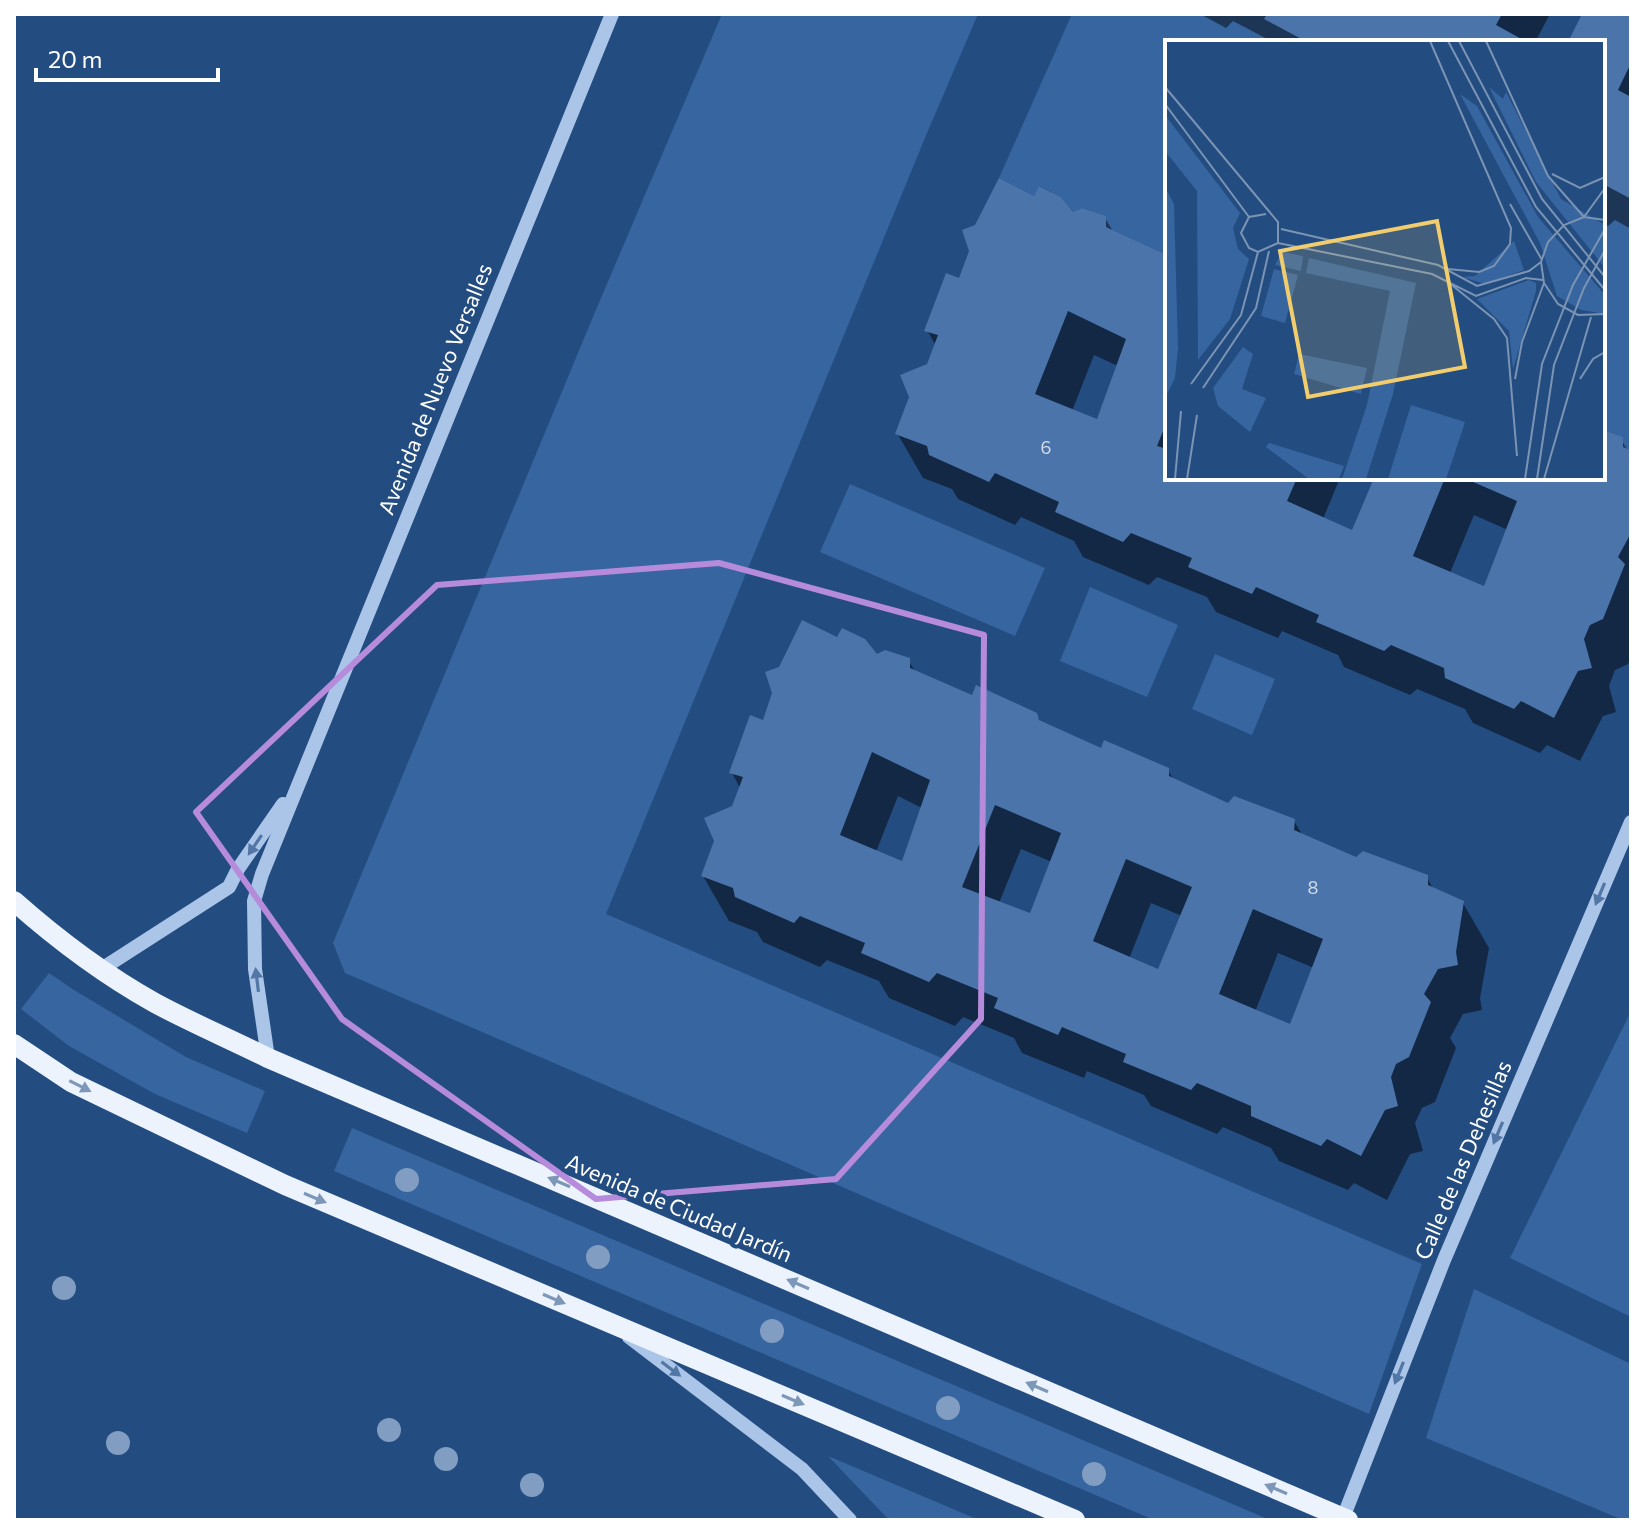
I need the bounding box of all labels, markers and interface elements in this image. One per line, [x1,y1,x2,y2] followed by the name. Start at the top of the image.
[36,32,218,82] scale bar
[1165,40,1605,480] inset map
[48,44,102,73] text: 20 m
[372,259,497,518] street label: Avenida de Nuevo Versalles
[1041,436,1051,458] house number: 6
[248,834,263,855] one-way arrow
[1308,876,1319,898] house number: 8
[1593,882,1606,906] one-way arrow
[250,967,263,992] one-way arrow
[1408,1056,1517,1263] street label: Calle de las Dehesillas
[68,1079,91,1092] one-way arrow
[1491,1121,1504,1145] one-way arrow
[562,1148,797,1268] street label: Avenida de Ciudad Jardín
[547,1176,571,1189] one-way arrow
[303,1191,327,1204] one-way arrow
[786,1278,810,1291] one-way arrow
[542,1292,566,1305] one-way arrow
[661,1361,681,1377] one-way arrow
[1392,1361,1405,1385] one-way arrow
[1025,1380,1049,1393] one-way arrow
[782,1394,805,1407] one-way arrow
[1264,1483,1288,1496] one-way arrow

